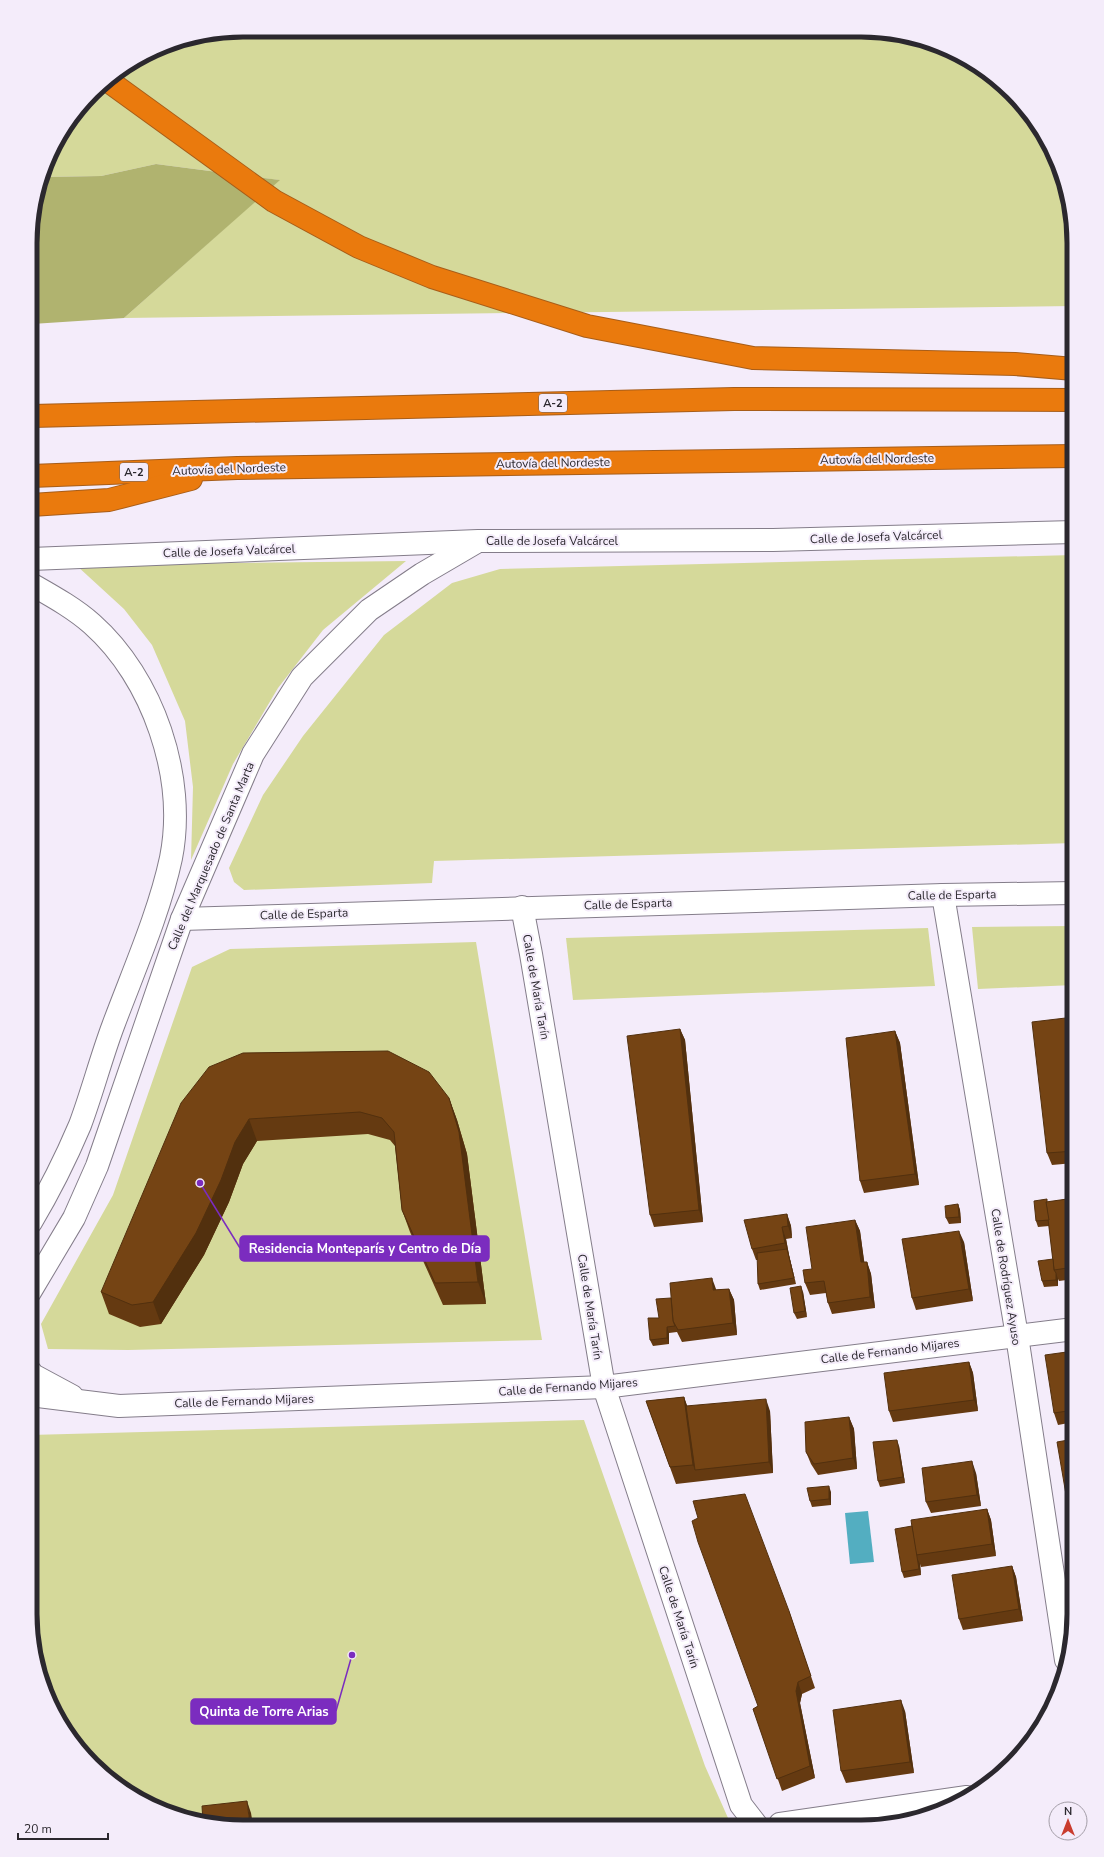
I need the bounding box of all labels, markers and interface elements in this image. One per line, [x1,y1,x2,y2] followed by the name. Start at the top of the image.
[539,394,567,412] road number: A-2
[820,450,934,468] street label: Autovía del Nordeste
[496,454,610,472] street label: Autovía del Nordeste
[172,459,286,479] street label: Autovía del Nordeste
[120,463,148,481] road number: A-2
[810,527,943,547] street label: Calle de Josefa Valcárcel
[486,533,619,549] street label: Calle de Josefa Valcárcel
[163,541,296,561] street label: Calle de Josefa Valcárcel
[164,759,258,953] street label: Calle del Marquesado de Santa Marta
[908,886,996,904] street label: Calle de Esparta
[584,894,672,914] street label: Calle de Esparta
[260,904,348,924] street label: Calle de Esparta
[519,933,553,1041] street label: Calle de María Tarín
[987,1207,1025,1347] street label: Calle de Rodríguez Ayuso
[240,1236,489,1261] callout: Residencia Monteparís y Centro de Día
[249,1240,481,1258] text: Residencia Monteparís y Centro de Día
[574,1253,606,1361] street label: Calle de María Tarín
[820,1335,960,1367] street label: Calle de Fernando Mijares
[498,1374,638,1400] street label: Calle de Fernando Mijares
[174,1391,314,1411] street label: Calle de Fernando Mijares
[655,1564,703,1670] street label: Calle de María Tarín
[191,1699,336,1724] callout: Quinta de Torre Arias
[199,1703,329,1721] text: Quinta de Torre Arias
[1048,1801,1088,1841] north arrow
[1064,1804,1072,1819] text: N
[18,1815,108,1841] scale bar
[24,1821,52,1837] text: 20 m

